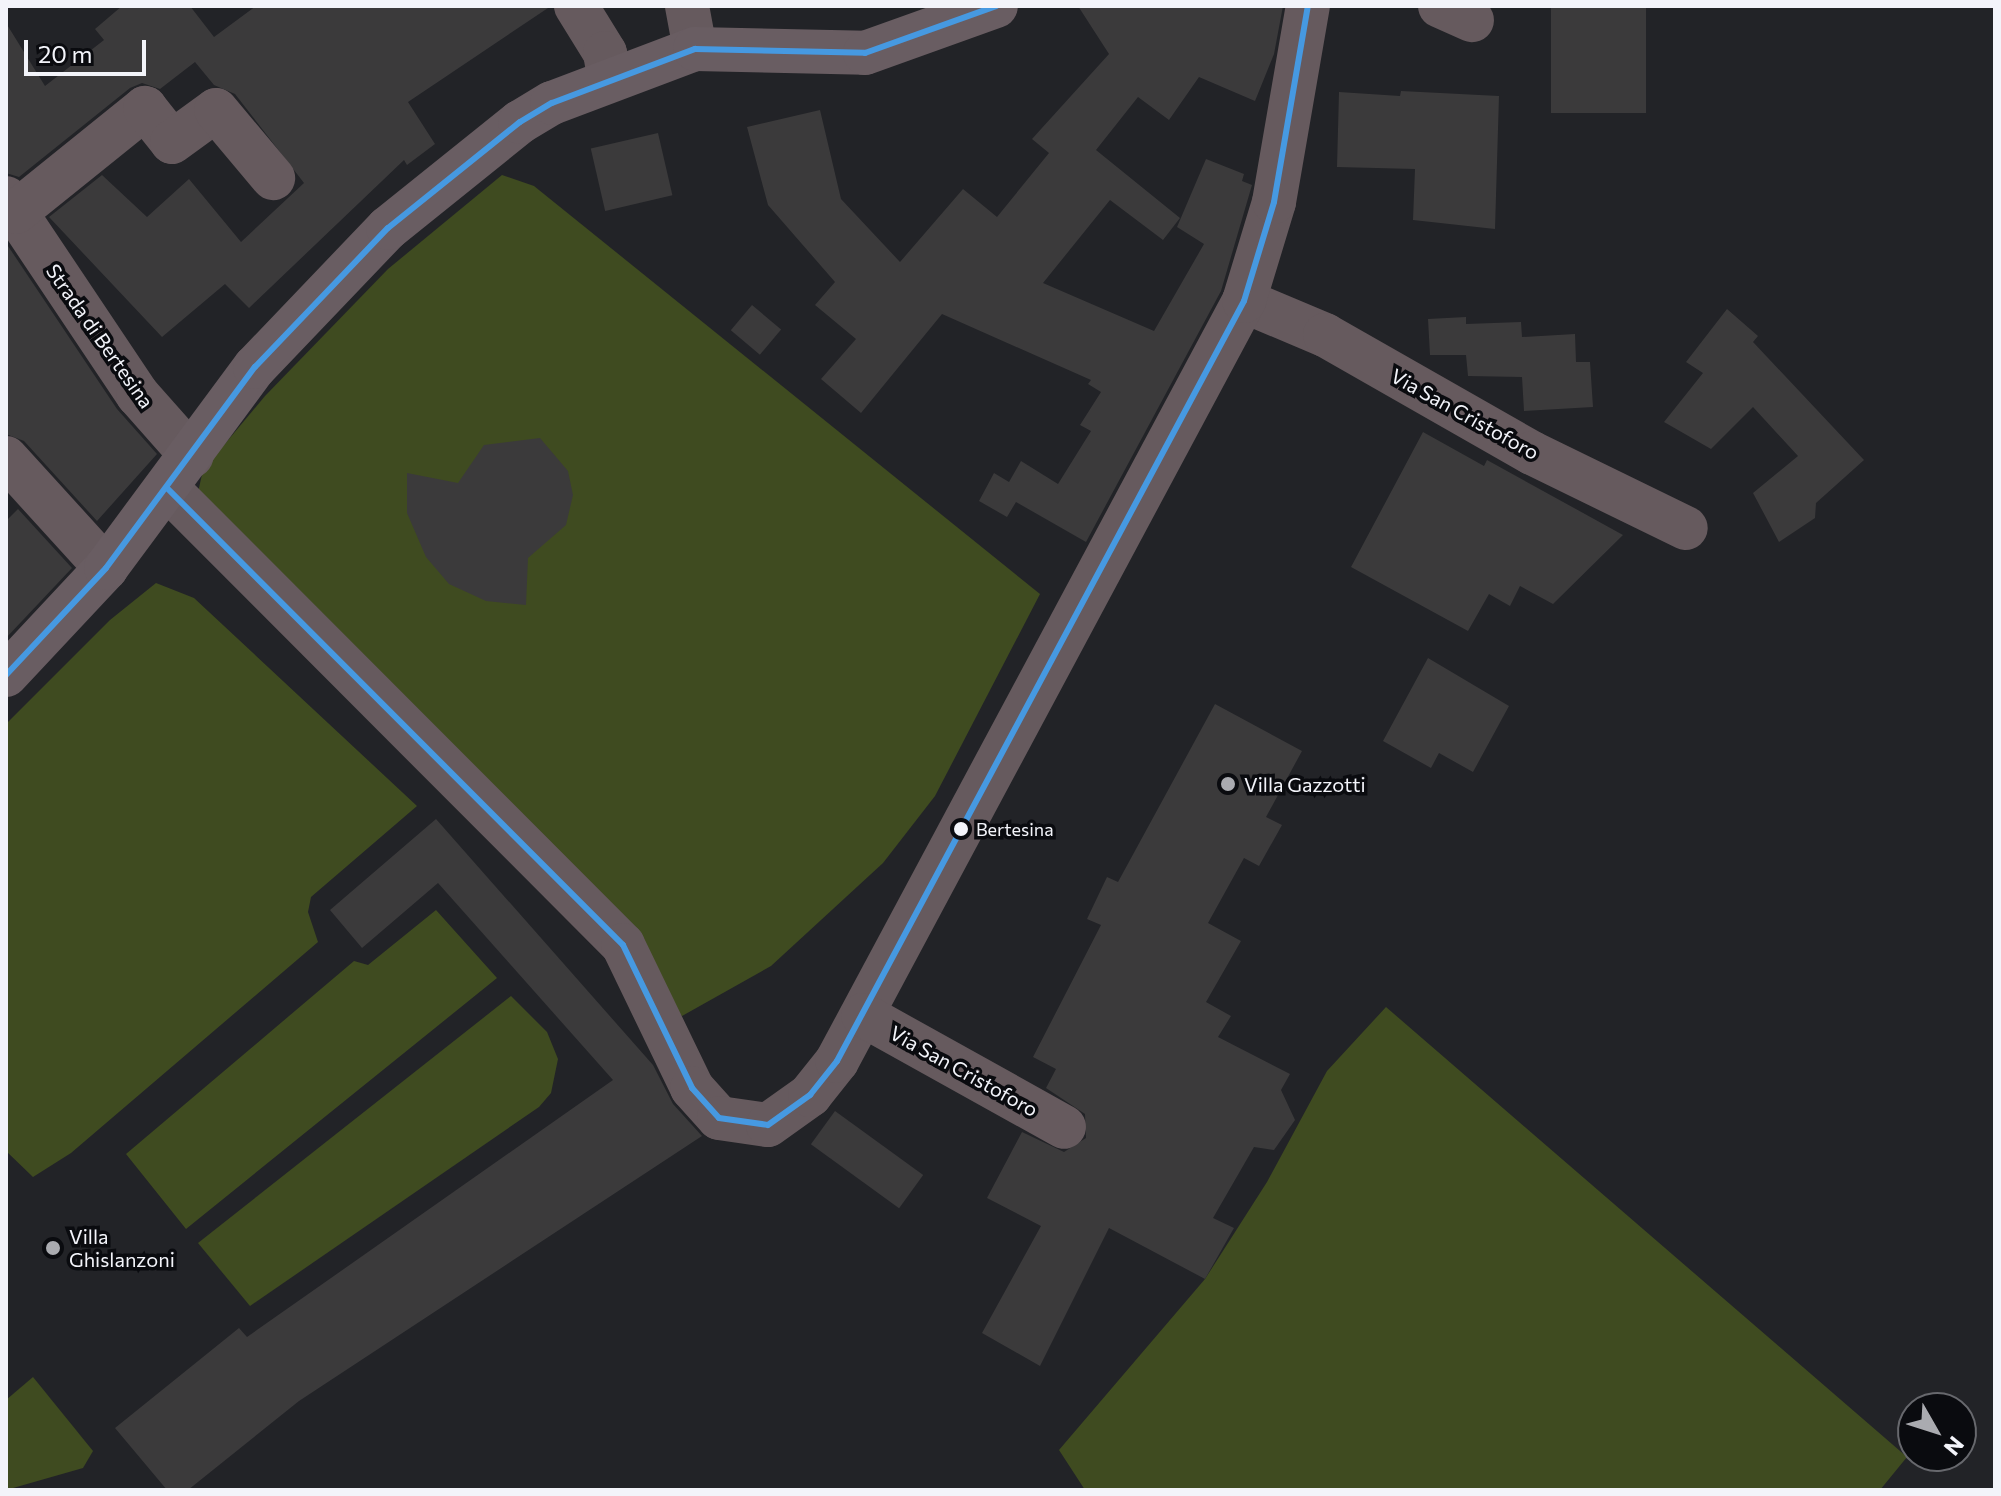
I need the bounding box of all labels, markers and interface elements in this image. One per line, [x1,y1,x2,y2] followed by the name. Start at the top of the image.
[28,24,150,74] scale bar
[38,39,92,68] text: 20 m
[41,259,159,413] street label: Strada di Bertesina
[1387,363,1543,465] street label: Via San Cristoforo
[1244,772,1366,796] place label: Villa Gazzotti
[1219,775,1237,793] marker: Villa Gazzotti
[976,818,1054,840] place label: Bertesina
[953,821,969,837] marker: Bertesina
[886,1020,1042,1122] street label: Via San Cristoforo
[69,1224,175,1271] place label: Villa Ghislanzoni
[44,1239,62,1257] marker: Villa Ghislanzoni
[1897,1392,1977,1472] north arrow
[1939,1431,1970,1461] text: N

